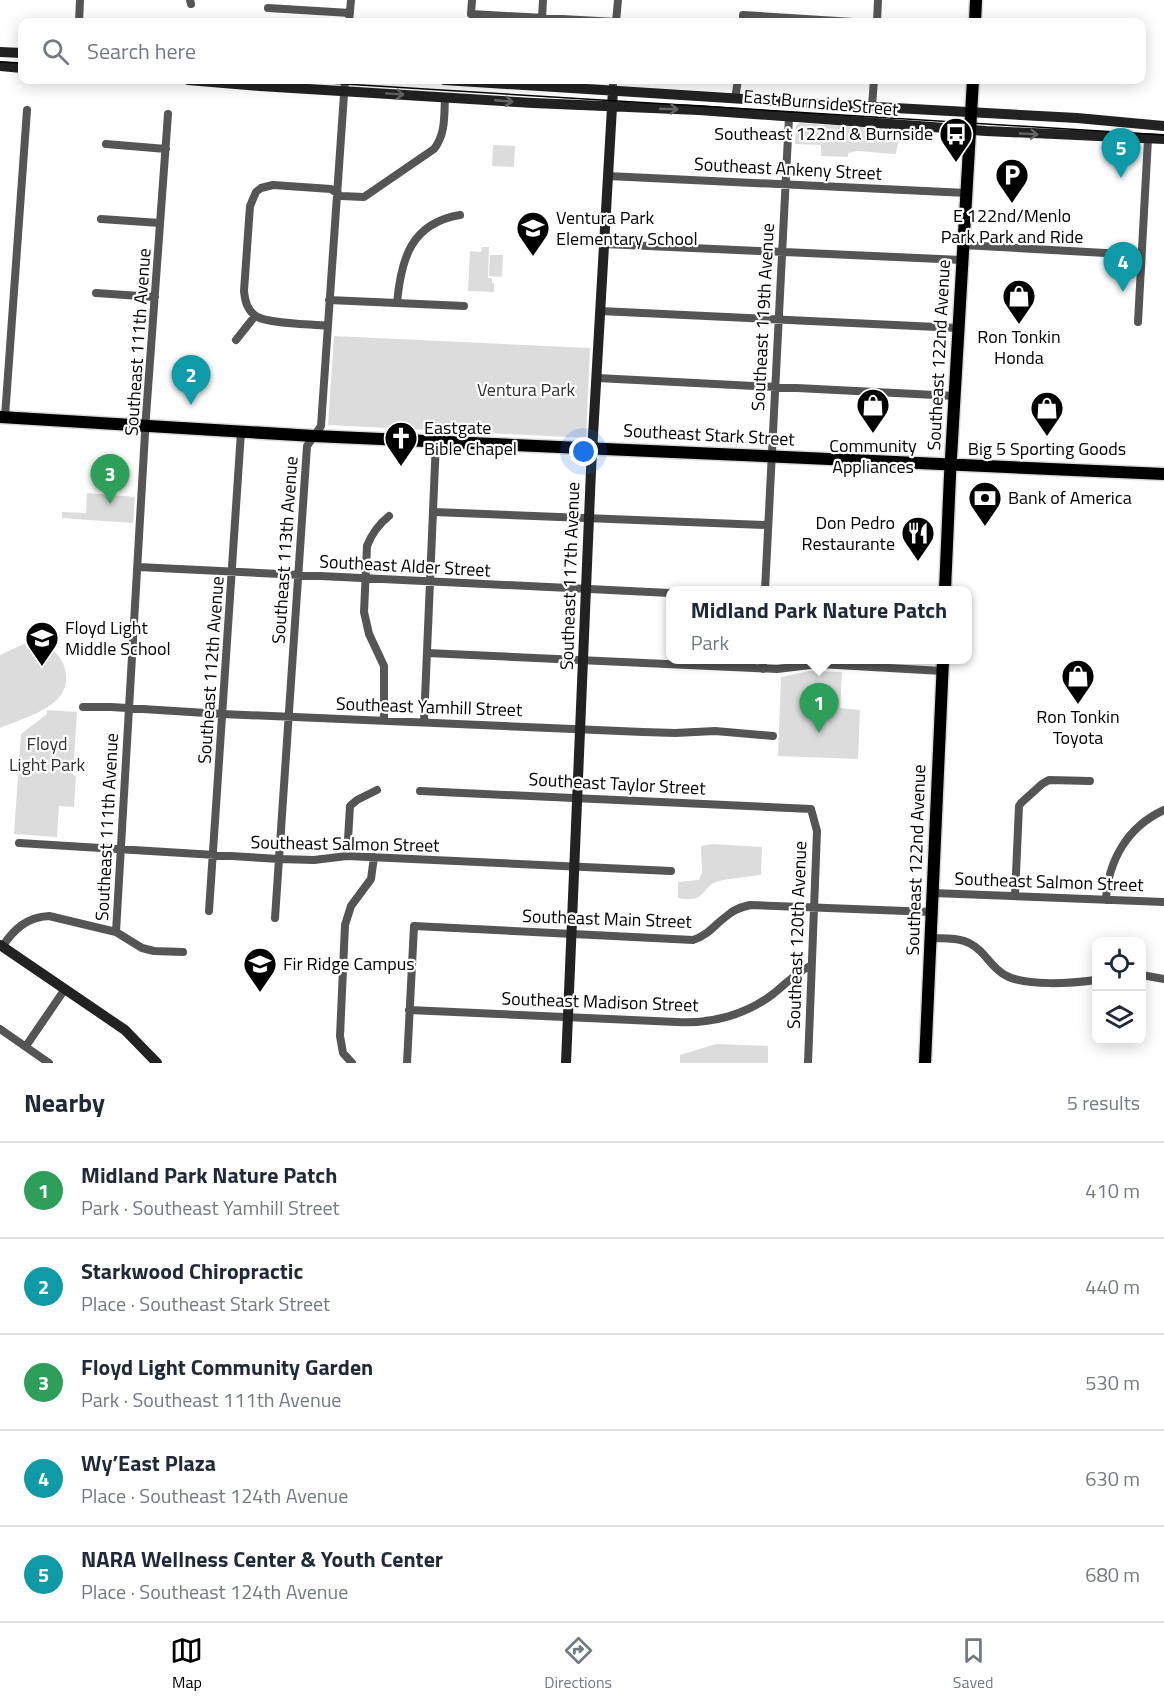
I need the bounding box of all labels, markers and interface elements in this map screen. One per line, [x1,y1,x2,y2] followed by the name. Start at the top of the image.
[18,18,1146,84] search box
[87,34,196,68] text: Search here
[39,35,72,68] icon: search
[742,82,900,123] street label: East Burnside Street
[384,88,404,99] one-way arrow
[493,96,513,107] one-way arrow
[659,103,679,115] one-way arrow
[938,116,974,163] bus stop icon: Southeast 122nd & Burnside
[714,120,933,147] place label: Southeast 122nd & Burnside
[1102,128,1140,178] pin: 5
[1018,129,1038,140] one-way arrow
[693,150,883,187] street label: Southeast Ankeny Street
[994,157,1030,204] parking icon: E 122nd/Menlo Park Park and Ride
[941,202,1083,250] place label: E 122nd/Menlo Park Park and Ride
[556,204,698,252] place label: Ventura Park Elementary School
[515,210,551,257] school or university icon: Ventura Park Elementary School
[744,222,781,412] street label: Southeast 119th Avenue
[1104,242,1142,292] pin: 4
[117,247,158,437] street label: Southeast 111th Avenue
[920,259,957,451] street label: Southeast 122nd Avenue
[1001,278,1037,325] shop icon: Ron Tonkin Honda
[977,323,1061,371] place label: Ron Tonkin Honda
[172,356,210,405] pin: 2
[477,376,575,403] park label: Ventura Park
[855,387,891,434] shop icon: Community Appliances
[1029,390,1065,437] shop icon: Big 5 Sporting Goods
[424,414,517,462] place label: Eastgate Bible Chapel
[623,417,796,453] street label: Southeast Stark Street
[383,420,419,467] church icon: Eastgate Bible Chapel
[829,432,917,480] place label: Community Appliances
[968,435,1126,462] place label: Big 5 Sporting Goods
[569,437,598,466] your location
[90,454,130,504] pin: 3
[264,455,305,645] street label: Southeast 113th Avenue
[967,480,1003,527] bank icon: Bank of America
[553,482,586,670] street label: Southeast 117th Avenue
[1008,484,1132,511] place label: Bank of America
[801,509,895,557] place label: Don Pedro Restaurante
[900,515,936,562] restaurant icon: Don Pedro Restaurante
[319,548,492,584] street label: Southeast Alder Street
[190,575,231,765] street label: Southeast 112th Avenue
[666,586,972,664] popup
[691,593,947,627] text: Midland Park Nature Patch
[65,614,171,662] place label: Floyd Light Middle School
[24,620,60,667] school or university icon: Floyd Light Middle School
[691,627,729,658] text: Park
[1060,658,1096,705] shop icon: Ron Tonkin Toyota
[800,684,838,733] pin: 1
[335,690,523,723] street label: Southeast Yamhill Street
[1036,703,1120,751] place label: Ron Tonkin Toyota
[9,730,85,778] park label: Floyd Light Park
[88,732,125,922] street label: Southeast 111th Avenue
[899,764,932,956] street label: Southeast 122nd Avenue
[528,765,707,802] street label: Southeast Taylor Street
[250,828,440,859] street label: Southeast Salmon Street
[780,841,813,1029] street label: Southeast 120th Avenue
[954,865,1145,898] street label: Southeast Salmon Street
[522,902,693,935] street label: Southeast Main Street
[1092,937,1146,1045] map controls
[1092,937,1146,991] button: locate
[242,946,278,993] school or university icon: Fir Ridge Campus
[283,950,415,977] place label: Fir Ridge Campus
[501,985,700,1018] street label: Southeast Madison Street
[1092,991,1146,1045] button: layers
[24,1083,105,1122] text: Nearby
[1067,1087,1140,1118] text: 5 results
[81,1158,337,1192] text: Midland Park Nature Patch
[38,1175,49,1206] text: 1
[1085,1175,1140,1206] text: 410 m
[81,1192,340,1223] text: Park · Southeast Yamhill Street
[81,1254,303,1288] text: Starkwood Chiropractic
[38,1271,49,1302] text: 2
[1085,1271,1140,1302] text: 440 m
[81,1288,330,1319] text: Place · Southeast Stark Street
[81,1350,373,1384] text: Floyd Light Community Garden
[38,1367,49,1398] text: 3
[1085,1367,1140,1398] text: 530 m
[81,1384,341,1415] text: Park · Southeast 111th Avenue
[81,1446,216,1480] text: Wy’East Plaza
[38,1463,49,1494] text: 4
[1085,1463,1140,1494] text: 630 m
[81,1480,348,1511] text: Place · Southeast 124th Avenue
[81,1542,443,1576] text: NARA Wellness Center & Youth Center
[38,1559,49,1590] text: 5
[1085,1559,1140,1590] text: 680 m
[81,1576,348,1607] text: Place · Southeast 124th Avenue
[170,1634,203,1694] tab: Map
[544,1634,612,1694] tab: Directions
[953,1634,994,1694] tab: Saved

